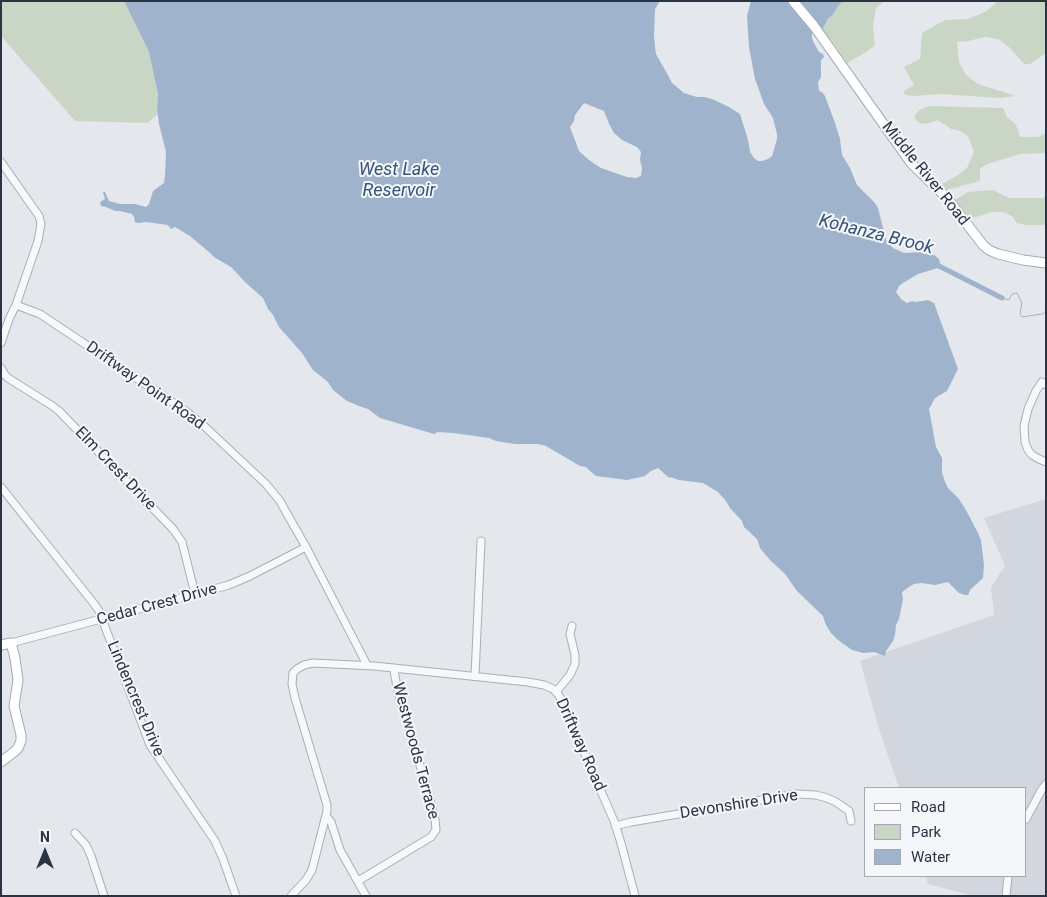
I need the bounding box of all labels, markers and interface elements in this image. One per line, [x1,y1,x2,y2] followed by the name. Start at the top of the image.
[877,118,973,230] street label: Middle River Road
[359,159,439,202] water label: West Lake Reservoir
[816,210,936,260] water label: Kohanza Brook
[82,338,208,434] street label: Driftway Point Road
[70,423,160,515] street label: Elm Crest Drive
[95,580,219,630] street label: Cedar Crest Drive
[102,639,168,759] street label: Lindencrest Drive
[388,681,442,821] street label: Westwoods Terrace
[551,696,609,794] street label: Driftway Road
[679,786,799,824] street label: Devonshire Drive
[864,787,1027,877] legend
[911,798,945,816] text: Road
[911,823,941,841] text: Park
[20,827,70,877] north arrow
[40,829,50,845] text: N
[911,848,950,866] text: Water

